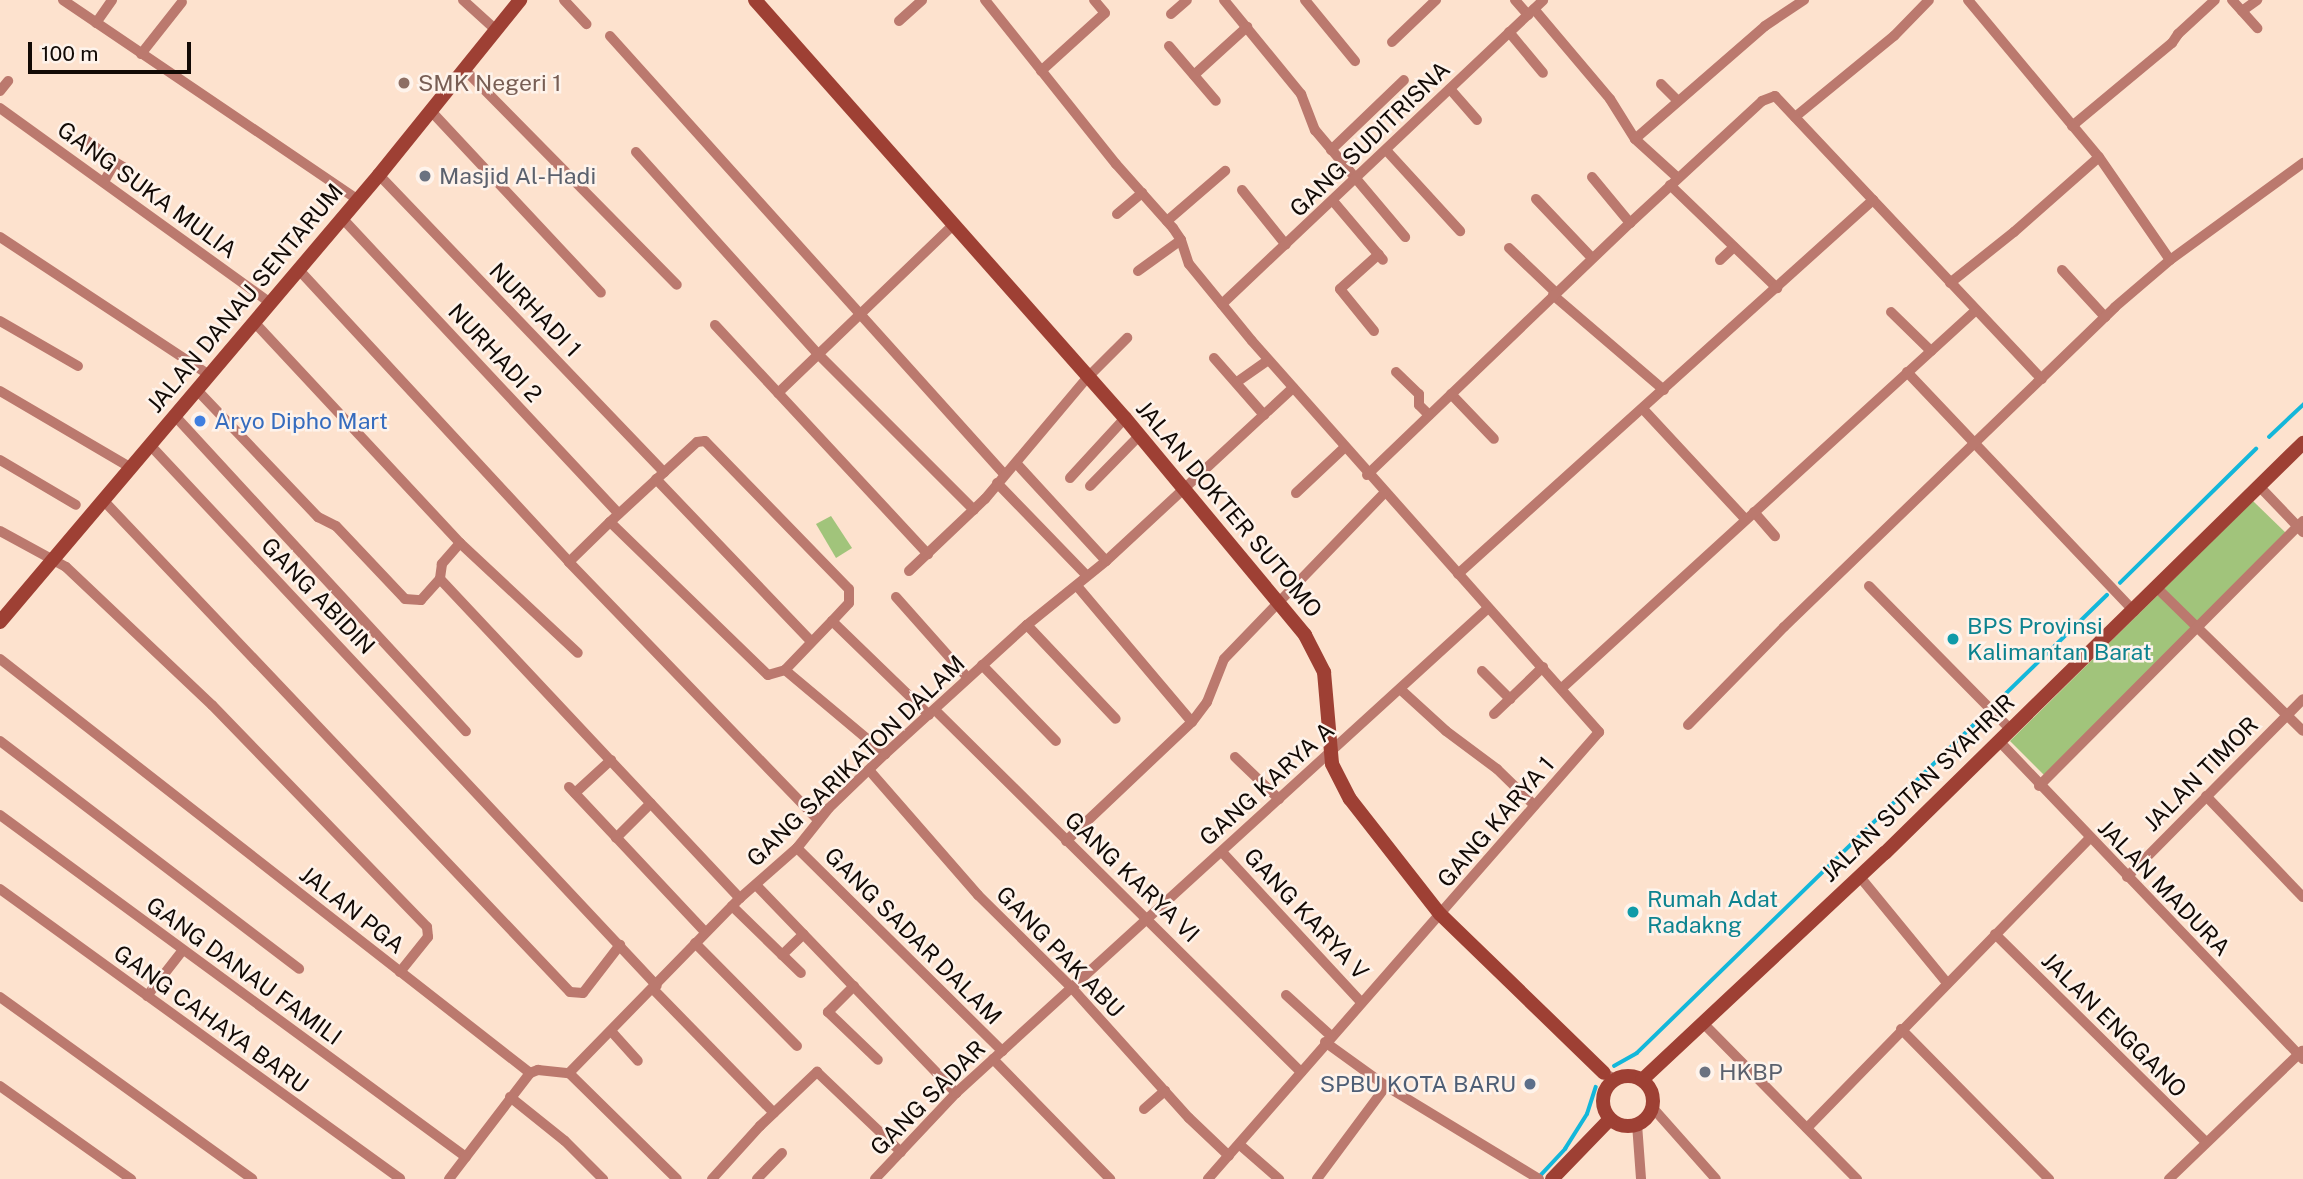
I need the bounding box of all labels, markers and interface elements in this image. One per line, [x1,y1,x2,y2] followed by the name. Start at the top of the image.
[32,28,194,72] scale bar
[41,41,98,66] text: 100 m
[1284,56,1456,222] street label: GANG SUDITRISNA
[418,69,562,97] place label: SMK Negeri 1
[396,75,412,91] marker: SMK Negeri 1
[52,116,242,264] street label: GANG SUKA MULIA
[439,162,596,190] place label: Masjid Al-Hadi
[417,168,433,184] marker: Masjid Al-Hadi
[141,178,349,418] street label: JALAN DANAU SENTARUM
[483,257,587,363] street label: NURHADI 1
[442,298,548,408] street label: NURHADI 2
[1130,395,1328,623] street label: JALAN DOKTER SUTOMO
[214,407,388,435] place label: Aryo Dipho Mart
[192,413,208,429] marker: Aryo Dipho Mart
[256,532,380,660] street label: GANG ABIDIN
[1967,612,2152,666] place label: BPS Provinsi Kalimantan Barat
[1945,631,1961,647] marker: BPS Provinsi Kalimantan Barat
[741,650,971,872] street label: GANG SARIKATON DALAM
[1816,688,2020,888] street label: JALAN SUTAN SYAHRIR
[2138,711,2264,837] street label: JALAN TIMOR
[1194,716,1340,852] street label: GANG KARYA A
[1432,751,1560,893] street label: GANG KARYA 1
[1059,806,1205,948] street label: GANG KARYA VI
[2092,814,2236,962] street label: JALAN MADURA
[819,842,1007,1030] street label: GANG SADAR DALAM
[1238,842,1374,986] street label: GANG KARYA V
[294,861,410,959] street label: JALAN PGA
[990,881,1130,1023] street label: GANG PAK ABU
[1647,885,1778,939] place label: Rumah Adat Radakng
[141,891,347,1051] street label: GANG DANAU FAMILI
[1625,904,1641,920] marker: Rumah Adat Radakng
[108,939,314,1099] street label: GANG CAHAYA BARU
[2036,947,2192,1103] street label: JALAN ENGGANO
[865,1035,991,1161] street label: GANG SADAR
[1719,1058,1783,1086] place label: HKBP
[1697,1064,1713,1080] marker: HKBP
[1320,1070,1516,1098] place label: SPBU KOTA BARU
[1522,1076,1538,1092] marker: SPBU KOTA BARU

